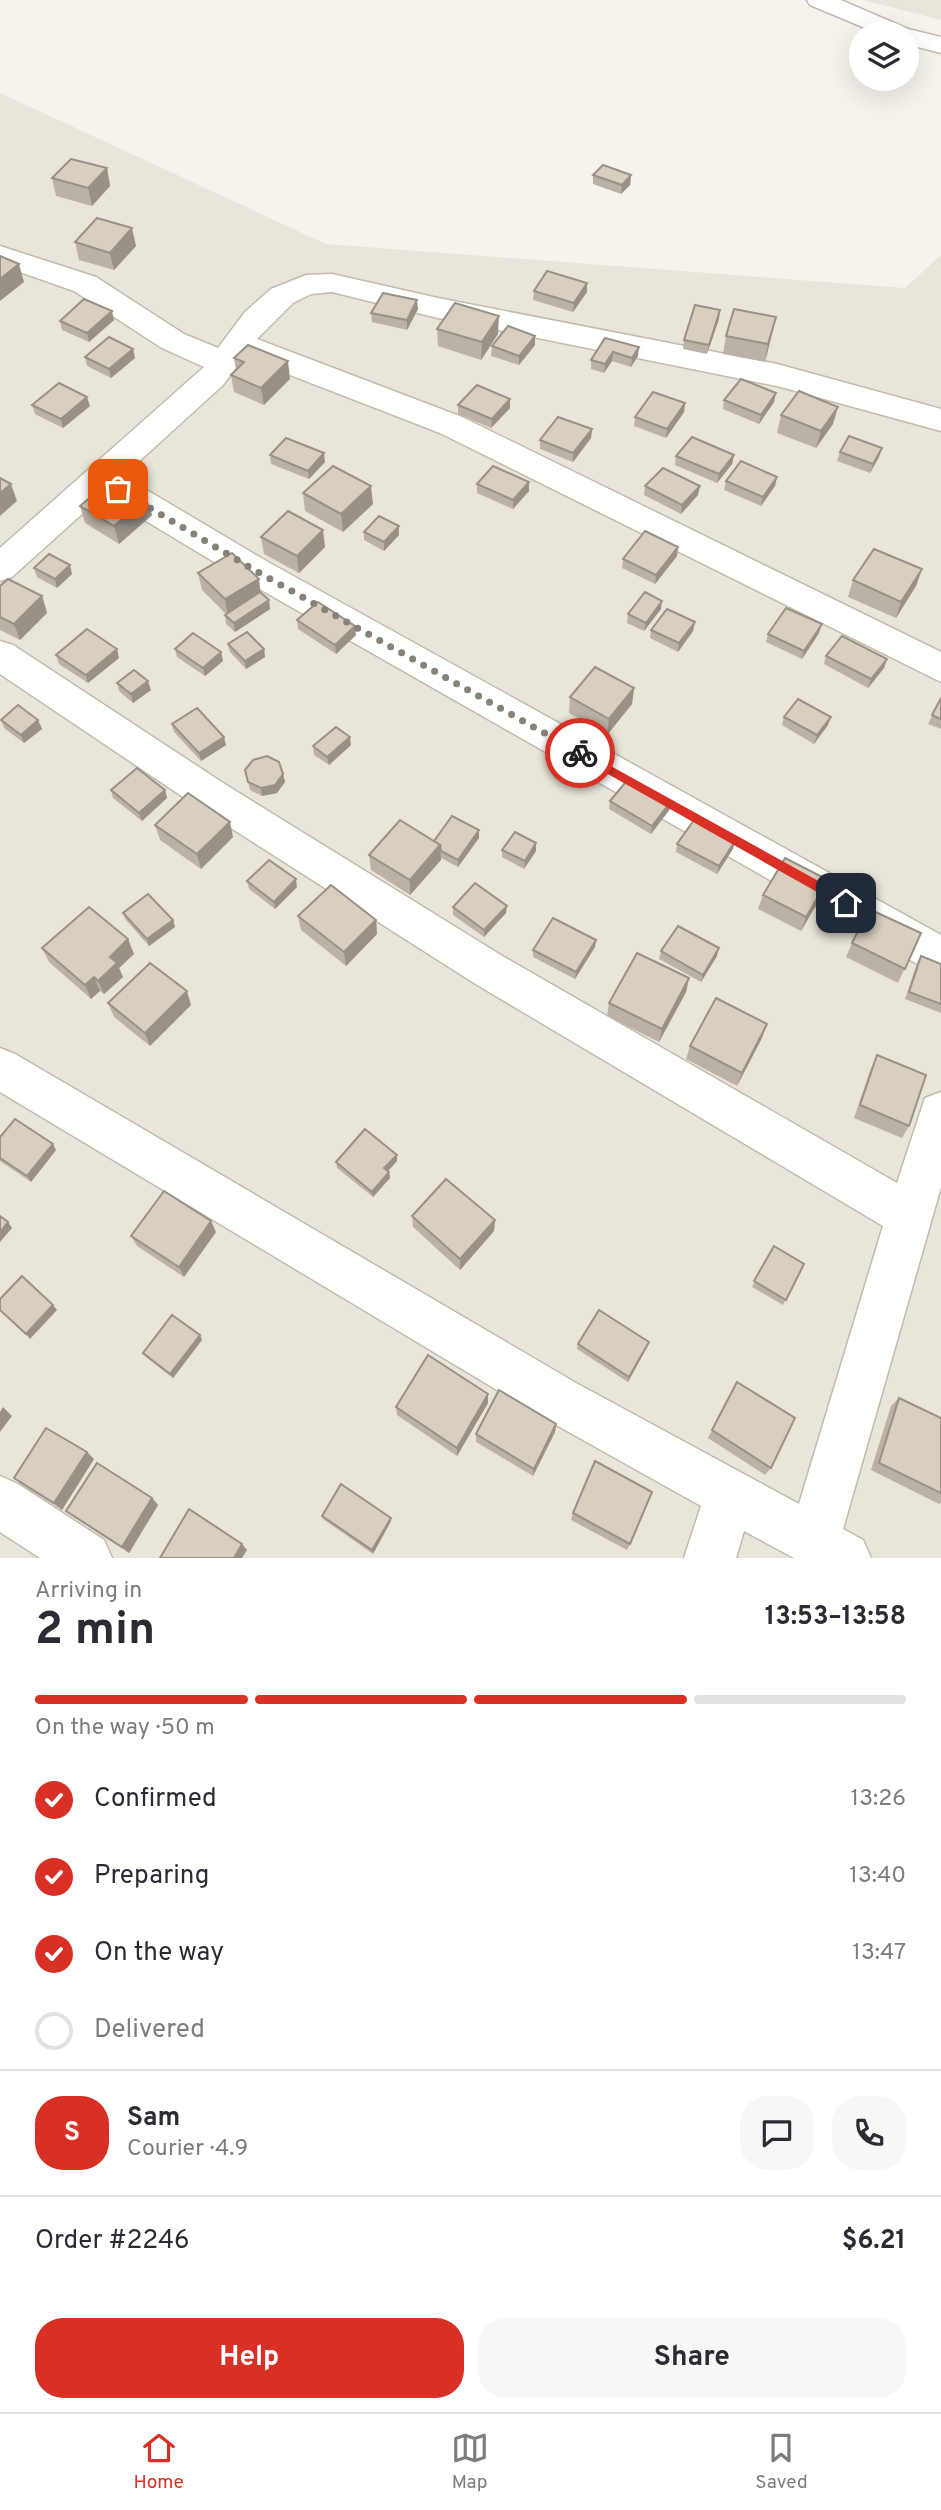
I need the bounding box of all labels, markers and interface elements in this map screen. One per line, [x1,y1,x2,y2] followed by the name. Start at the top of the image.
[849,21,919,91] map controls
[849,21,919,91] button: layers
[88,459,148,519] pin
[99,470,137,508] icon: bag
[545,718,615,788] courier
[561,734,599,772] icon: bike
[816,873,876,933] pin
[827,884,865,922] icon: home
[35,1577,142,1606] text: Arriving in
[765,1601,906,1634] text: 13:53–13:58
[35,1602,155,1661] text: 2 min
[35,1714,215,1743] text: On the way · 50 m
[35,1781,73,1819] icon: check
[94,1783,217,1816] text: Confirmed
[851,1785,906,1814] text: 13:26
[35,1858,73,1896] icon: check
[94,1860,209,1893] text: Preparing
[849,1862,906,1891] text: 13:40
[35,1935,73,1973] icon: check
[94,1937,224,1970] text: On the way
[852,1939,906,1968] text: 13:47
[94,2014,205,2047] text: Delivered
[740,2096,814,2170] button: chat
[832,2096,906,2170] button: phone
[127,2102,180,2135] text: Sam
[64,2117,80,2150] text: S
[127,2135,248,2164] text: Courier · 4.9
[35,2225,190,2258] text: Order #2246
[842,2225,906,2258] text: $6.21
[35,2318,464,2398] button: Help
[478,2318,906,2398] button: Share
[133,2429,184,2495] tab: Home
[451,2429,489,2495] tab: Map
[755,2429,808,2495] tab: Saved

